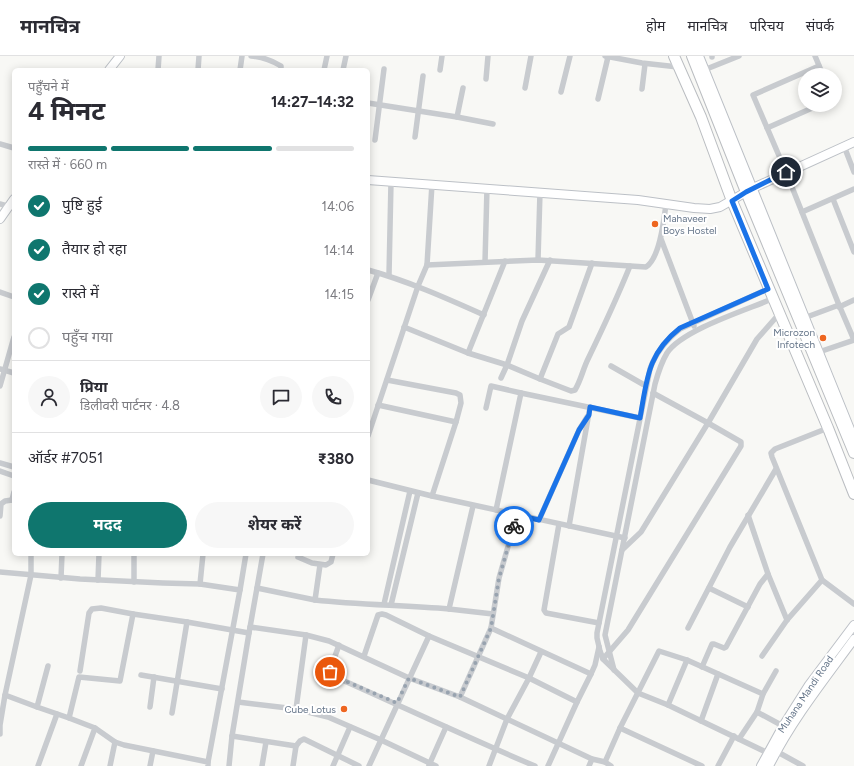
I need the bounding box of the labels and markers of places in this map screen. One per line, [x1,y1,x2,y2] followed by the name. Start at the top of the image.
[769,155,803,189] pin
[663,212,717,237] place label: Mahaveer Boys Hostel
[650,219,660,229] marker: Mahaveer Boys Hostel
[773,326,815,351] place label: Microzon Infotech
[818,333,828,343] marker: Microzon Infotech
[313,655,347,689] pin
[284,703,336,716] place label: Cube Lotus
[339,704,349,714] marker: Cube Lotus

